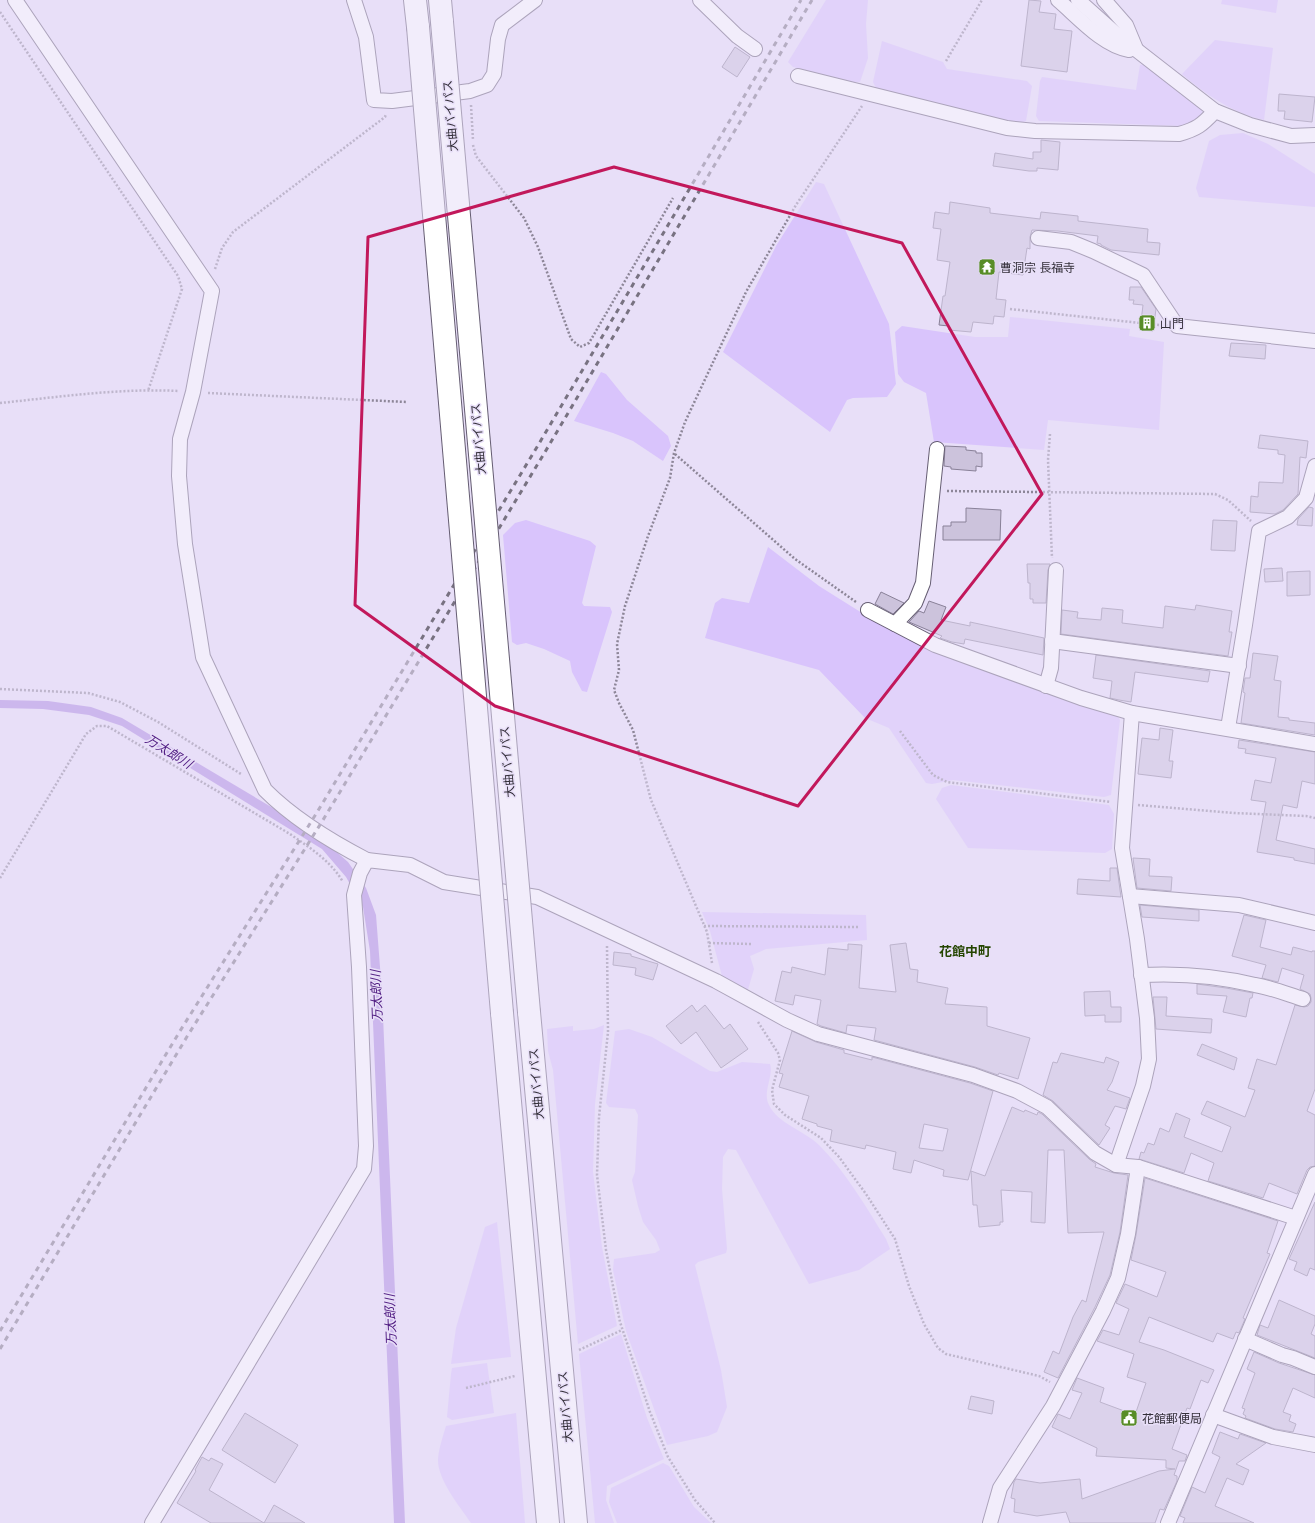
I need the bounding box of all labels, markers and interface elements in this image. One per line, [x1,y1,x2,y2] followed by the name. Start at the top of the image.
[439,80,461,152] street label: 大曲バイパス
[977,257,997,277] temple icon: 曹洞宗 長福寺
[1000,260,1075,275] place label: 曹洞宗 長福寺
[1137,313,1157,333] building icon: 山門
[1160,316,1184,331] place label: 山門
[467,403,489,475] street label: 大曲バイパス
[496,726,518,798] street label: 大曲バイパス
[143,730,197,773] water label: 万太郎川
[939,943,991,959] district label: 花館中町
[367,968,385,1022] water label: 万太郎川
[525,1048,547,1120] street label: 大曲バイパス
[381,1292,399,1346] water label: 万太郎川
[554,1371,576,1443] street label: 大曲バイパス
[1119,1408,1139,1428] public building icon: 花館郵便局
[1142,1411,1202,1426] place label: 花館郵便局

